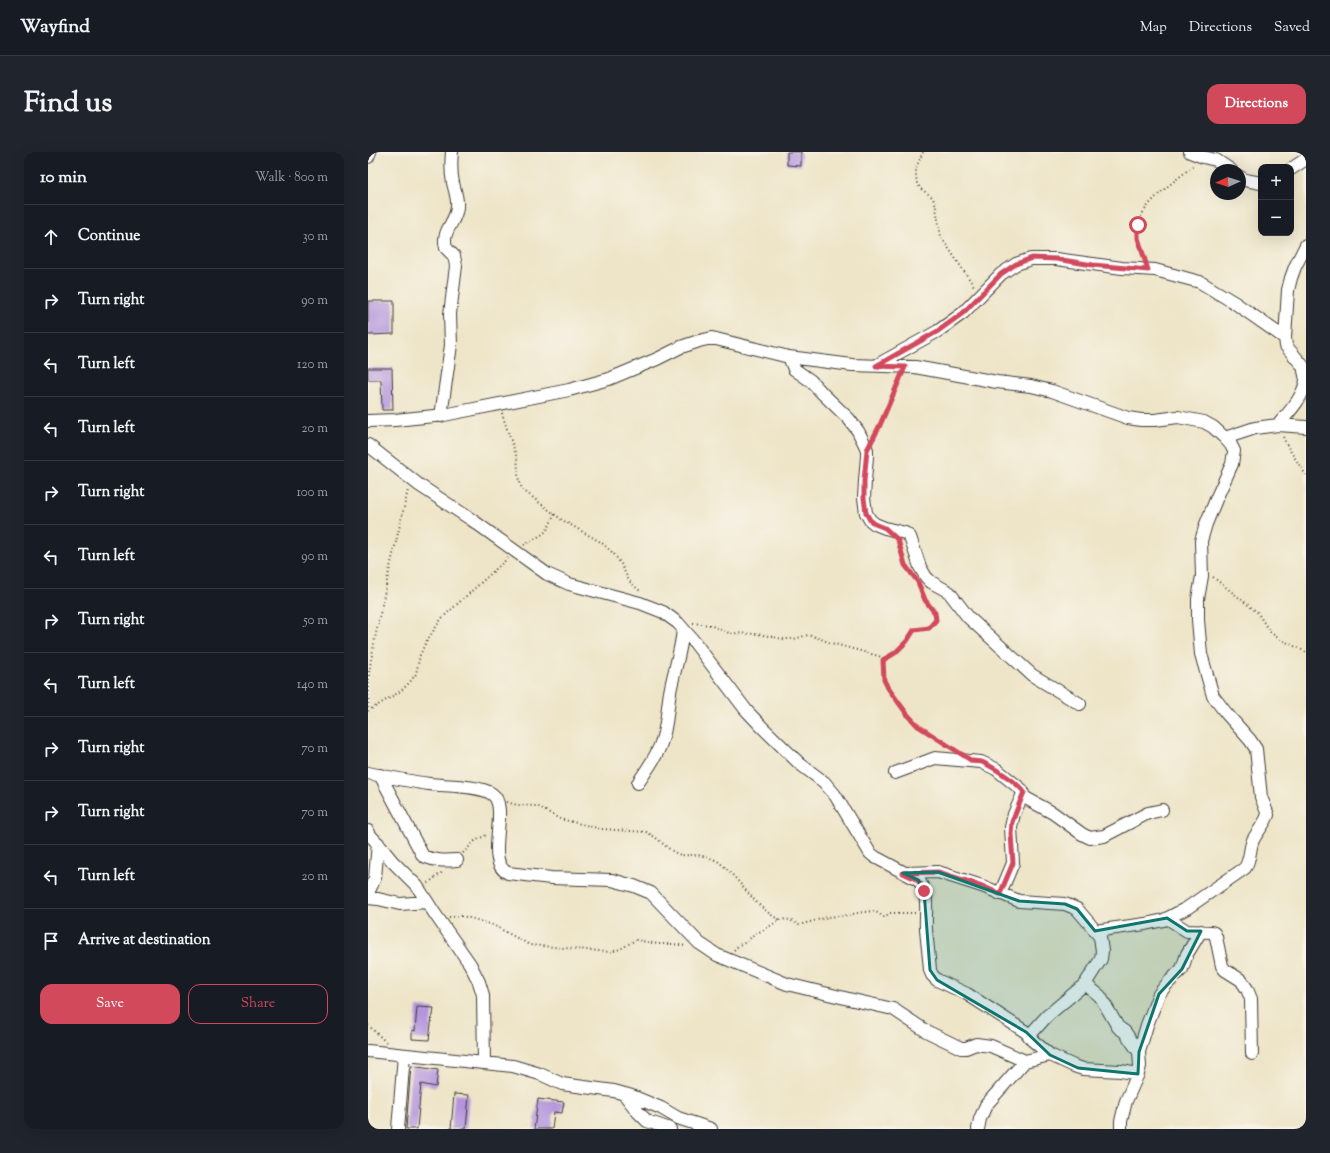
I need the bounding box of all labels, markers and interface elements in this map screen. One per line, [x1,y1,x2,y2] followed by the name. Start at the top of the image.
[20,14,90,41] text: Wayfind
[1140,18,1167,38] text: Map
[1189,18,1252,38] text: Directions
[1274,18,1310,38] text: Saved
[24,84,112,124] text: Find us
[1207,84,1306,124] button: Directions
[1210,164,1246,200] north arrow
[1258,164,1294,236] map controls
[1258,164,1294,200] button: +
[40,166,87,190] text: 10 min
[255,169,328,187] text: Walk · 800 m
[1258,200,1294,236] button: −
[1129,216,1147,234] route start
[40,226,62,248] icon: ahead
[78,226,140,247] text: Continue
[302,228,328,246] text: 30 m
[40,290,62,312] icon: right
[78,290,144,311] text: Turn right
[301,292,328,310] text: 90 m
[40,354,62,376] icon: left
[78,354,135,375] text: Turn left
[297,356,328,374] text: 120 m
[40,418,62,440] icon: left
[78,418,135,439] text: Turn left
[302,420,328,438] text: 20 m
[40,482,62,504] icon: right
[78,482,144,503] text: Turn right
[296,484,328,502] text: 100 m
[40,546,62,568] icon: left
[78,546,135,567] text: Turn left
[301,548,328,566] text: 90 m
[40,610,62,632] icon: right
[78,610,144,631] text: Turn right
[303,612,328,630] text: 50 m
[40,674,62,696] icon: left
[78,674,135,695] text: Turn left
[297,676,328,694] text: 140 m
[40,738,62,760] icon: right
[78,738,144,759] text: Turn right
[301,740,328,758] text: 70 m
[40,802,62,824] icon: right
[78,802,144,823] text: Turn right
[301,804,328,822] text: 70 m
[40,866,62,888] icon: left
[78,866,135,887] text: Turn left
[302,868,328,886] text: 20 m
[915,882,933,900] route end
[40,930,62,952] icon: arrive
[78,930,211,951] text: Arrive at destination
[40,984,180,1024] button: Save
[188,984,328,1024] button: Share

